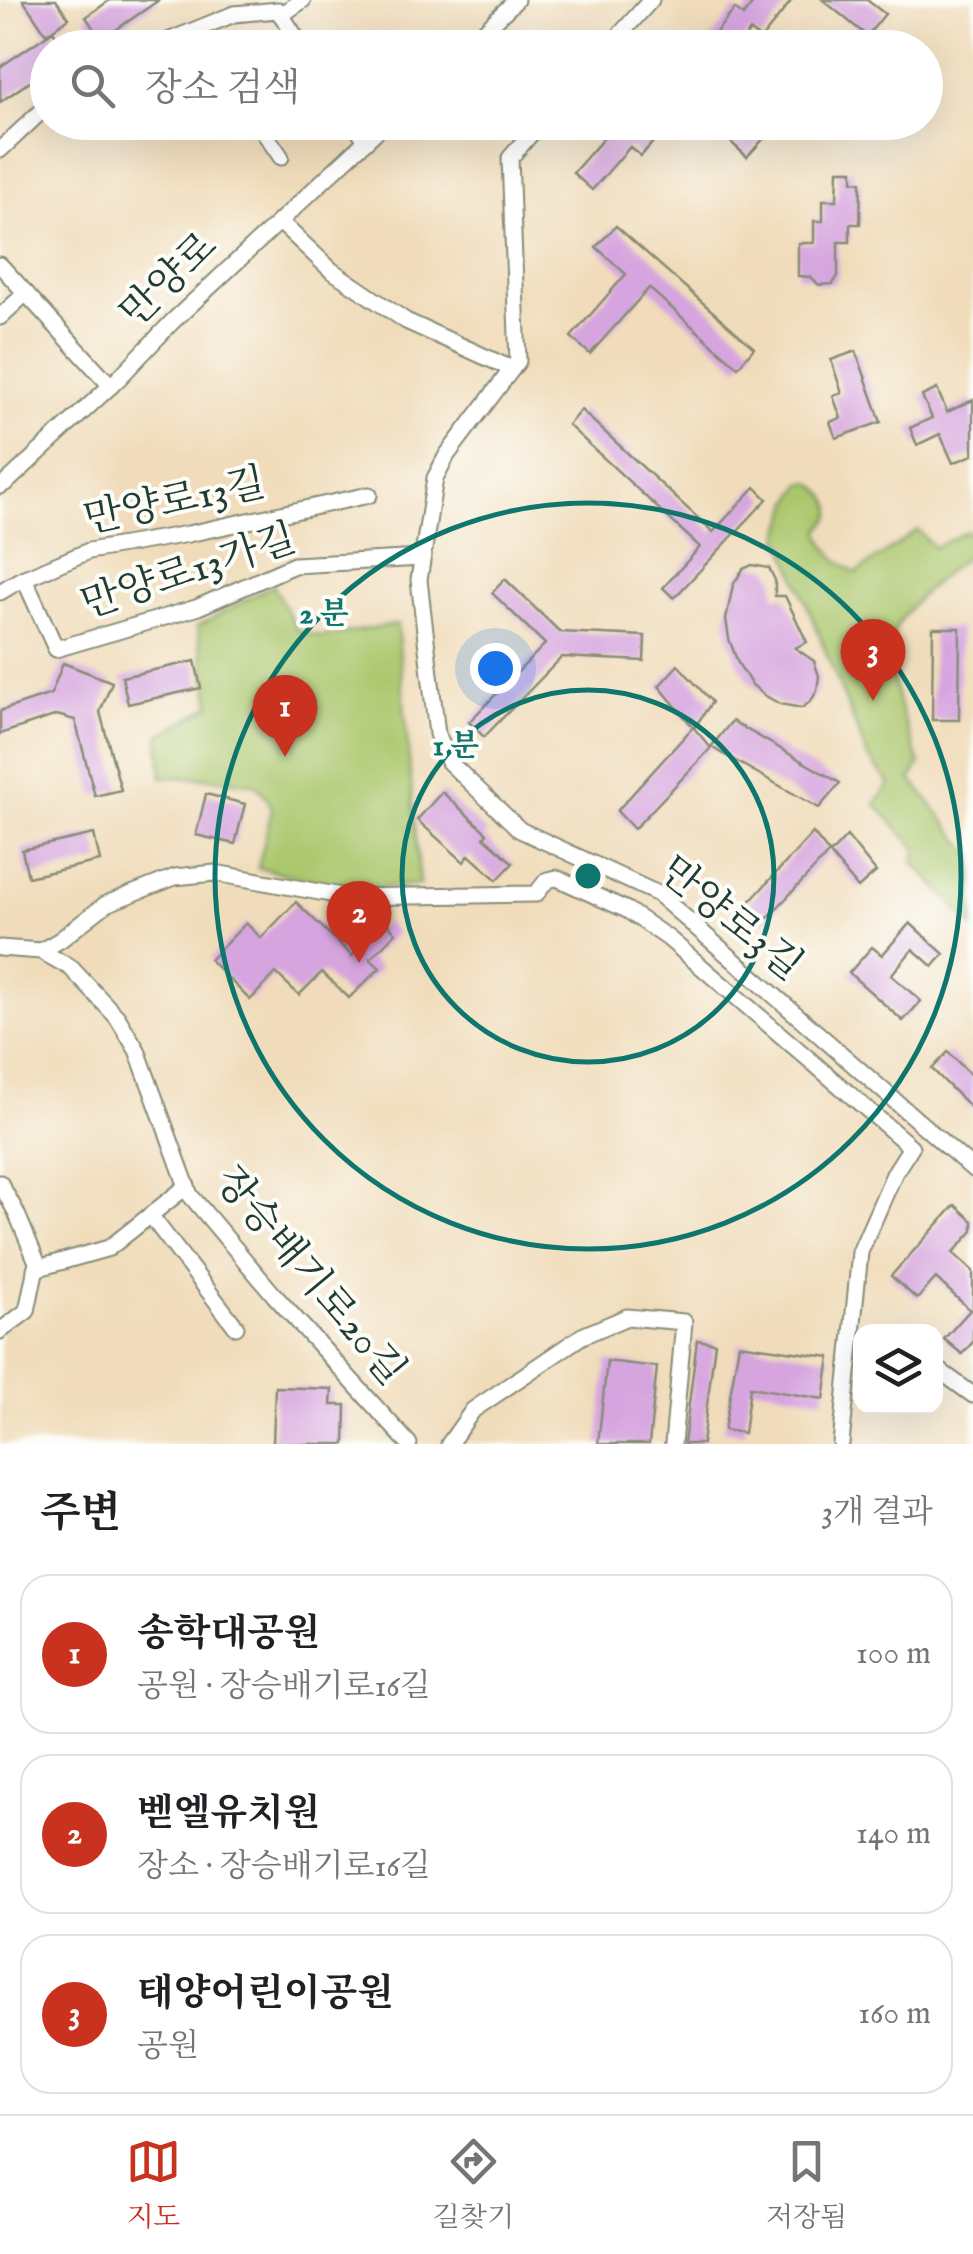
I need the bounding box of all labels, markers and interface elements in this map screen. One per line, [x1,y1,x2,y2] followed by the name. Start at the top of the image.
[30,30,943,140] search box
[65,58,120,113] icon: search
[145,66,300,114] text: 장소 검색
[111,222,229,340] street label: 만양로
[80,459,270,547] street label: 만양로13길
[75,514,303,632] street label: 만양로13가길
[299,596,349,634] text: 2 분
[840,618,906,701] pin: 3
[470,643,521,694] your location
[252,674,318,757] pin: 1
[433,728,479,766] text: 1 분
[648,847,812,993] street label: 만양로3길
[570,858,606,894] centre of rings
[326,880,392,963] pin: 2
[203,1157,415,1397] street label: 장승배기로20길
[853,1324,943,1414] map controls
[853,1324,943,1414] button: layers
[40,1488,121,1541] text: 주변
[821,1493,933,1534] text: 3개 결과
[137,1611,321,1659] text: 송학대공원
[69,1634,80,1675] text: 1
[856,1634,931,1675] text: 100 m
[137,1667,431,1708] text: 공원 · 장승배기로16길
[137,1791,321,1839] text: 벧엘유치원
[67,1814,82,1855] text: 2
[856,1814,931,1855] text: 140 m
[137,1847,431,1888] text: 장소 · 장승배기로16길
[137,1971,394,2019] text: 태양어린이공원
[69,1994,80,2035] text: 3
[858,1994,931,2035] text: 160 m
[137,2027,199,2068] text: 공원
[126,2134,181,2236] tab: 지도
[433,2134,514,2236] tab: 길찾기
[766,2134,847,2236] tab: 저장됨

